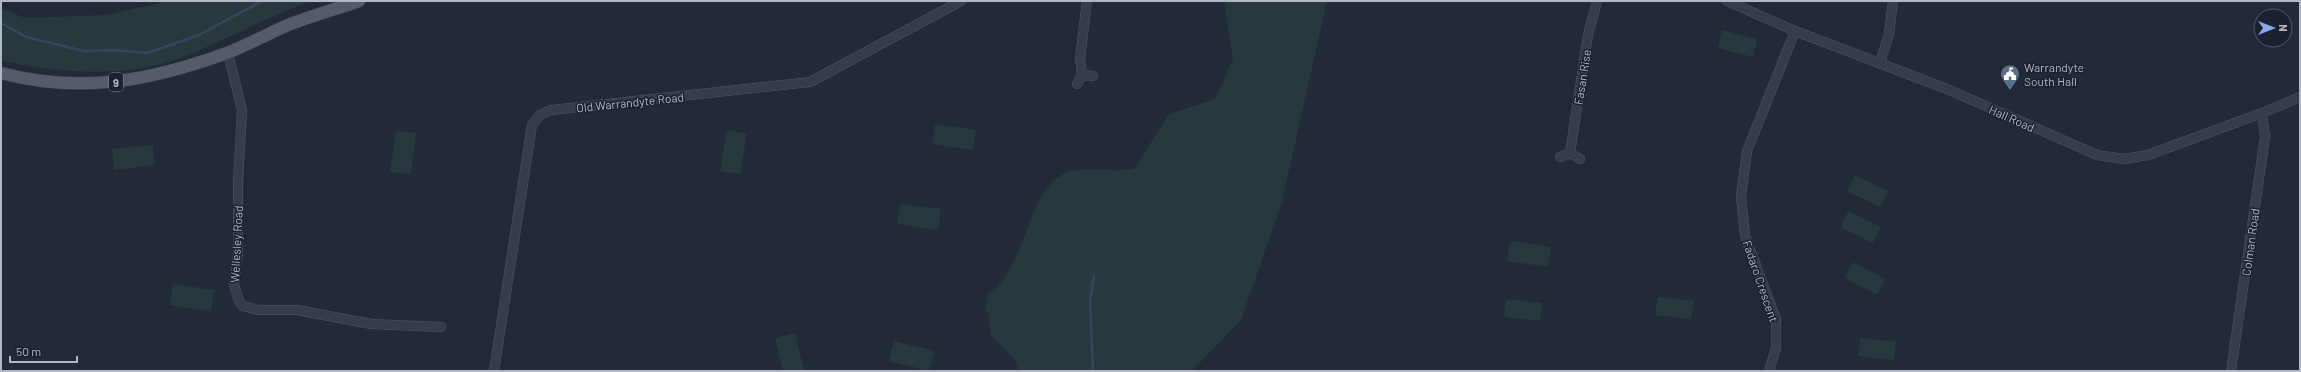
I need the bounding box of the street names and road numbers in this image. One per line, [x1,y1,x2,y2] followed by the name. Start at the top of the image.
[1571,48,1593,106] street label: Fasan Rise
[109,73,123,91] road number: 9
[576,89,684,115] street label: Old Warrandyte Road
[1987,102,2037,134] street label: Hall Road
[227,205,245,283] street label: Wellesley Road
[2238,207,2262,277] street label: Colman Road
[1740,238,1782,324] street label: Fadaro Crescent

